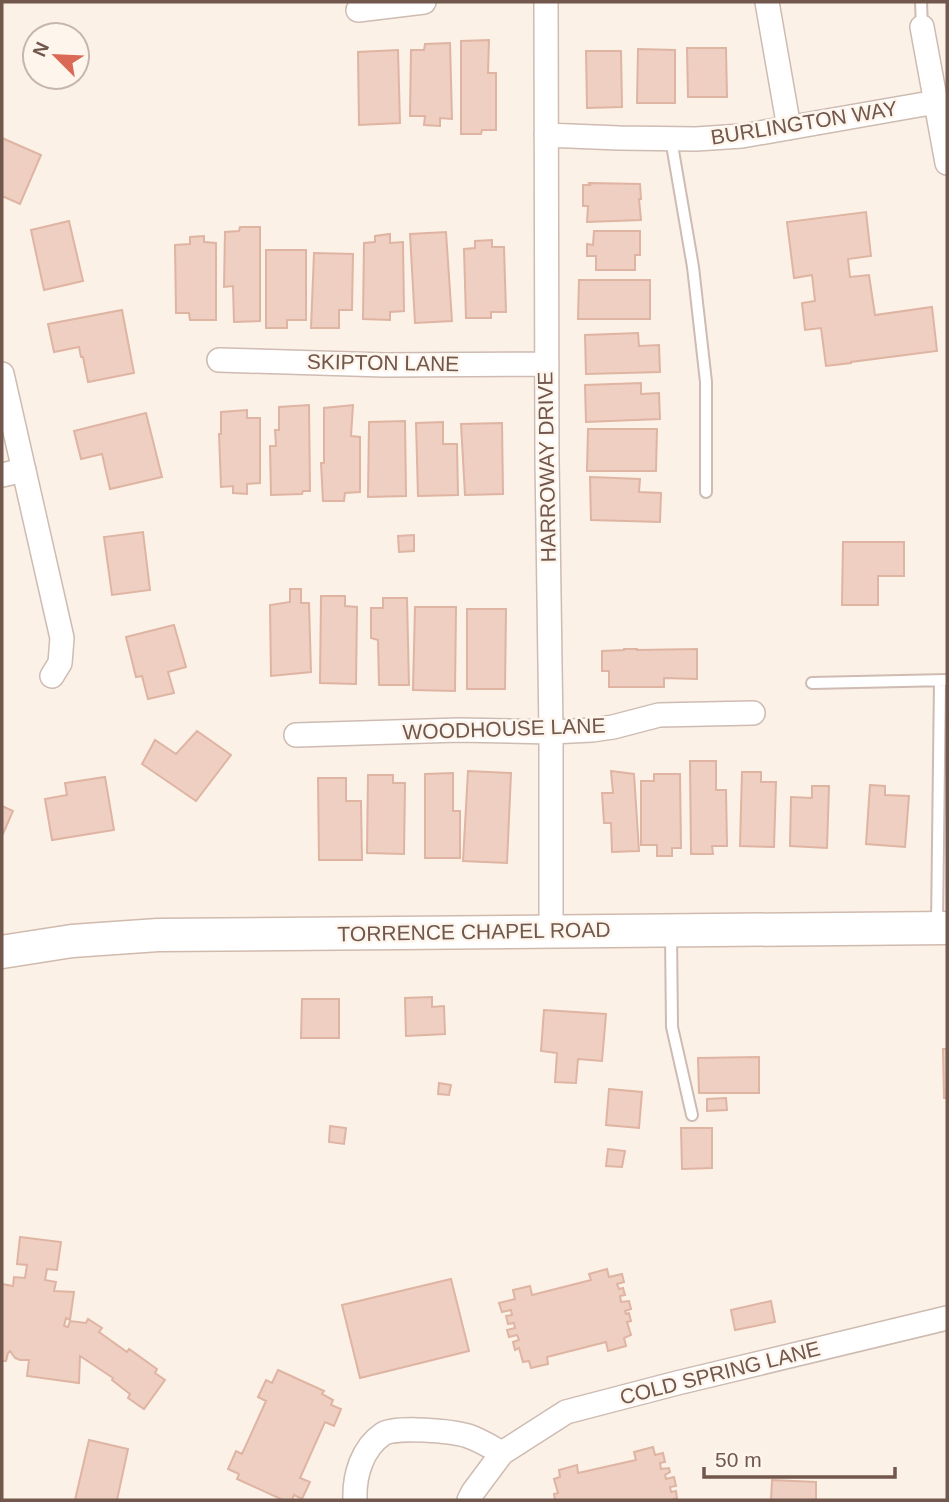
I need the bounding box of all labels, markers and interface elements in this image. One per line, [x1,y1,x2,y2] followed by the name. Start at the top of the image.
[21,21,91,91] north arrow
[29,39,53,60] text: N
[709,96,899,149] street label: BURLINGTON WAY
[307,350,459,375] street label: SKIPTON LANE
[533,371,560,563] street label: HARROWAY DRIVE
[402,713,606,744] street label: WOODHOUSE LANE
[337,918,611,945] street label: TORRENCE CHAPEL ROAD
[617,1337,822,1409] street label: COLD SPRING LANE
[704,1436,895,1480] scale bar
[715,1448,762,1471] text: 50 m

